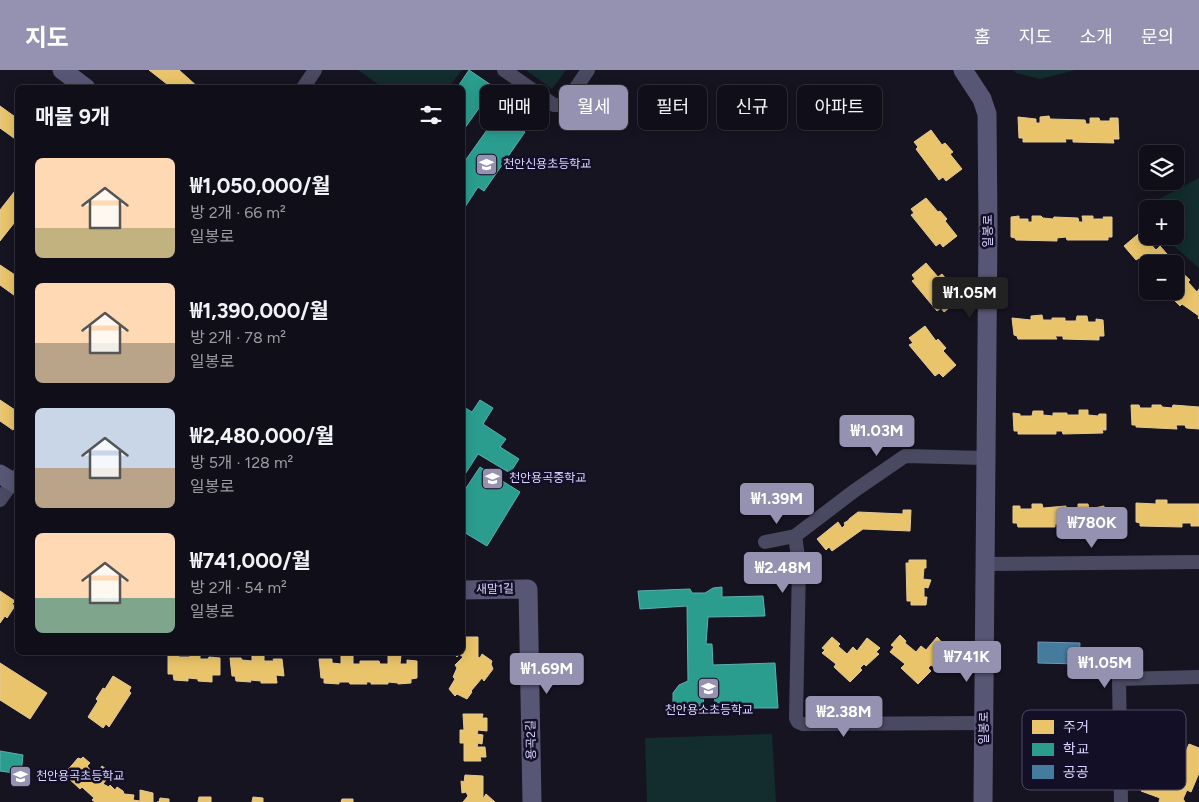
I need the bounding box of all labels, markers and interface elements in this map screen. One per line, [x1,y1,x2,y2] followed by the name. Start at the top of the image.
[25,23,69,52] text: 지도
[974,26,991,48] text: 홈
[1019,26,1052,48] text: 지도
[1080,26,1113,48] text: 소개
[1141,26,1174,48] text: 문의
[480,85,549,130] chip: 매매
[559,85,628,130] chip: 월세
[638,85,707,130] chip: 필터
[717,85,787,130] chip: 신규
[797,85,882,130] chip: 아파트
[417,101,445,129] icon: filters
[35,104,110,129] text: 매물 9개
[1139,145,1184,300] map controls
[1139,145,1184,190] button: layers
[475,152,499,176] school or university icon: 천안신용초등학교
[503,157,591,171] place label: 천안신용초등학교
[190,173,331,198] text: ₩1,050,000/월
[75,178,135,238] icon: home
[1139,200,1184,245] button: +
[190,203,286,222] text: 방 2개 · 66 m²
[981,214,995,248] street label: 일봉로
[190,227,234,246] text: 일봉로
[1139,255,1184,300] button: −
[929,276,1011,319] pin: ₩1.05M
[943,283,997,302] text: ₩1.05M
[190,298,329,323] text: ₩1,390,000/월
[75,303,135,363] icon: home
[190,328,286,347] text: 방 2개 · 78 m²
[190,352,234,371] text: 일봉로
[836,414,918,457] pin: ₩1.03M
[850,421,904,440] text: ₩1.03M
[190,423,334,448] text: ₩2,480,000/월
[75,428,135,488] icon: home
[190,453,293,472] text: 방 5개 · 128 m²
[481,466,505,490] school or university icon: 천안용곡중학교
[509,471,586,485] place label: 천안용곡중학교
[190,477,234,496] text: 일봉로
[736,482,818,525] pin: ₩1.39M
[751,489,803,508] text: ₩1.39M
[1057,506,1127,549] pin: ₩780K
[1067,513,1117,532] text: ₩780K
[190,548,311,573] text: ₩741,000/월
[742,552,824,594] pin: ₩2.48M
[75,553,135,613] icon: home
[755,558,811,577] text: ₩2.48M
[190,578,287,597] text: 방 2개 · 54 m²
[476,582,514,596] street label: 새말1길
[190,602,234,621] text: 일봉로
[932,640,1002,683] pin: ₩741K
[1064,646,1146,689] pin: ₩1.05M
[944,647,990,666] text: ₩741K
[506,652,588,695] pin: ₩1.69M
[1078,653,1132,672] text: ₩1.05M
[521,659,573,678] text: ₩1.69M
[697,677,721,701] school or university icon: 천안용소초등학교
[803,696,885,738] pin: ₩2.38M
[816,702,872,721] text: ₩2.38M
[665,703,753,717] place label: 천안용소초등학교
[1022,710,1186,790] legend
[977,711,991,745] street label: 일봉로
[1063,719,1089,736] text: 주거
[524,720,538,760] street label: 용곡2길
[1063,741,1089,758] text: 학교
[8,764,32,788] school or university icon: 천안용곡초등학교
[1063,764,1089,781] text: 공공
[36,769,124,783] place label: 천안용곡초등학교

